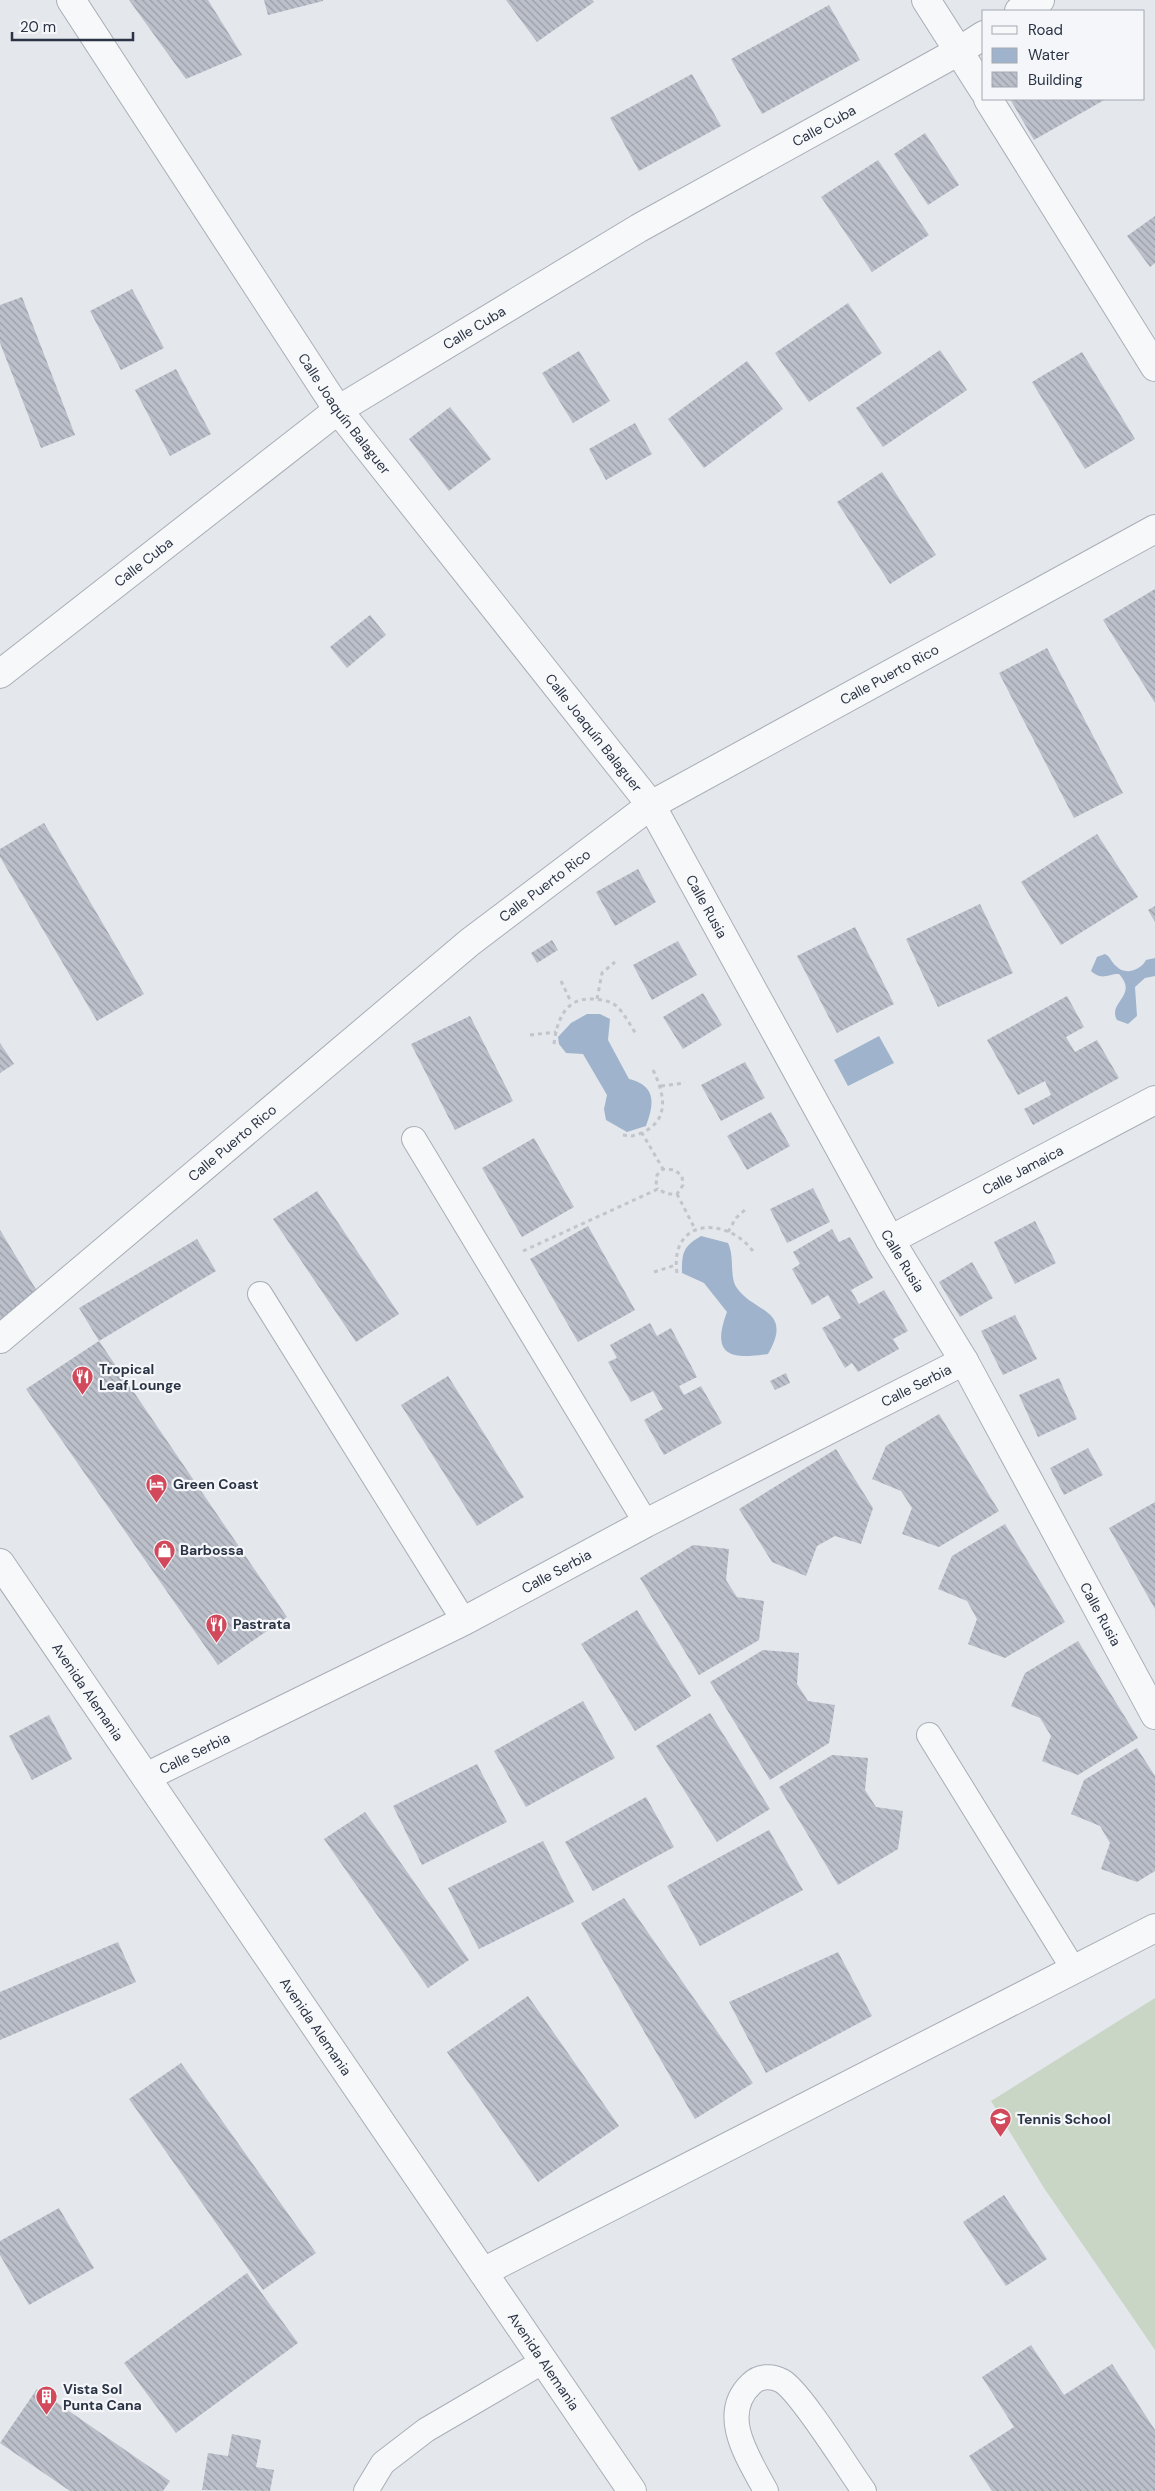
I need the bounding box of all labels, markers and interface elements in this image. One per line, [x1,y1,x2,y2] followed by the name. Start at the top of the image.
[12,10,134,42] scale bar
[982,10,1145,100] legend
[20,17,56,37] text: 20 m
[1028,20,1063,40] text: Road
[1028,45,1070,65] text: Water
[1028,70,1083,90] text: Building
[789,101,859,151] street label: Calle Cuba
[440,302,509,354] street label: Calle Cuba
[294,350,395,478] street label: Calle Joaquín Balaguer
[110,533,177,591] street label: Calle Cuba
[837,640,942,709] street label: Calle Puerto Rico
[541,670,646,796] street label: Calle Joaquín Balaguer
[495,845,594,926] street label: Calle Puerto Rico
[682,871,731,941] street label: Calle Rusia
[184,1100,280,1185] street label: Calle Puerto Rico
[979,1141,1066,1199] street label: Calle Jamaica
[877,1226,929,1295] street label: Calle Rusia
[99,1360,181,1394] place label: Tropical Leaf Lounge
[878,1360,954,1411] street label: Calle Serbia
[71,1365,95,1396] restaurant icon: Tropical Leaf Lounge
[145,1472,169,1503] hotel icon: Green Coast
[173,1475,259,1493] place label: Green Coast
[152,1538,176,1569] shop icon: Barbossa
[180,1541,244,1559] place label: Barbossa
[518,1545,594,1597] street label: Calle Serbia
[1076,1579,1125,1649] street label: Calle Rusia
[205,1612,229,1643] restaurant icon: Pastrata
[233,1615,291,1633] place label: Pastrata
[48,1639,128,1744] street label: Avenida Alemania
[156,1728,233,1778] street label: Calle Serbia
[276,1974,355,2079] street label: Avenida Alemania
[989,2107,1013,2138] school or university icon: Tennis School
[1017,2110,1111,2128] place label: Tennis School
[504,2309,583,2414] street label: Avenida Alemania
[63,2380,142,2414] place label: Vista Sol Punta Cana
[35,2385,59,2416] building icon: Vista Sol Punta Cana

